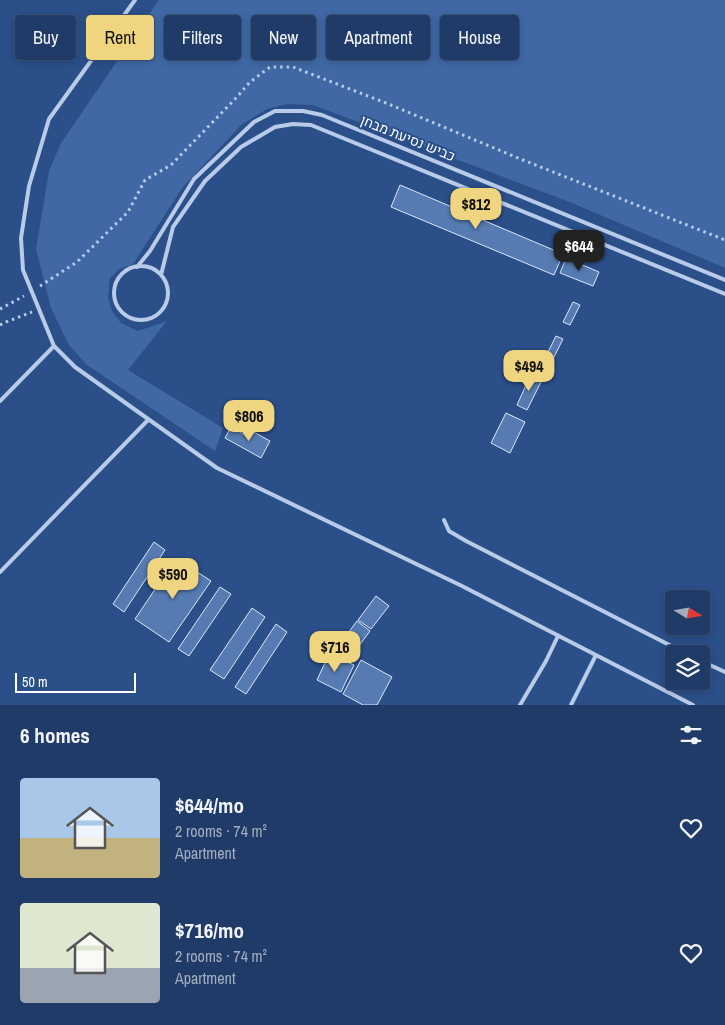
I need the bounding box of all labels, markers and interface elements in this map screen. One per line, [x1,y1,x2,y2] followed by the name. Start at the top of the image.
[15,15,76,60] chip: Buy
[86,15,154,60] chip: Rent
[164,15,241,60] chip: Filters
[251,15,316,60] chip: New
[326,15,430,60] chip: Apartment
[440,15,519,60] chip: House
[358,111,458,165] street label: כביש נסיעת מבחן
[446,188,506,230] pin: $812
[461,193,491,215] text: $812
[549,230,609,272] pin: $644
[564,235,594,257] text: $644
[499,350,559,392] pin: $494
[514,355,544,377] text: $494
[219,400,279,442] pin: $806
[234,405,264,427] text: $806
[143,558,203,600] pin: $590
[158,563,188,585] text: $590
[665,590,710,635] north arrow
[665,590,710,690] map controls
[305,630,365,673] pin: $716
[320,636,350,658] text: $716
[665,645,710,690] button: layers
[15,670,136,693] scale bar
[22,673,48,691] text: 50 m
[20,721,90,750] text: 6 homes
[677,721,705,749] icon: filters
[175,791,244,820] text: $644/mo
[60,798,120,858] icon: home
[677,814,705,842] icon: heart
[175,820,267,842] text: 2 rooms · 74 m²
[175,842,236,864] text: Apartment
[175,916,244,945] text: $716/mo
[60,923,120,983] icon: home
[677,939,705,967] icon: heart
[175,945,267,967] text: 2 rooms · 74 m²
[175,967,236,989] text: Apartment

